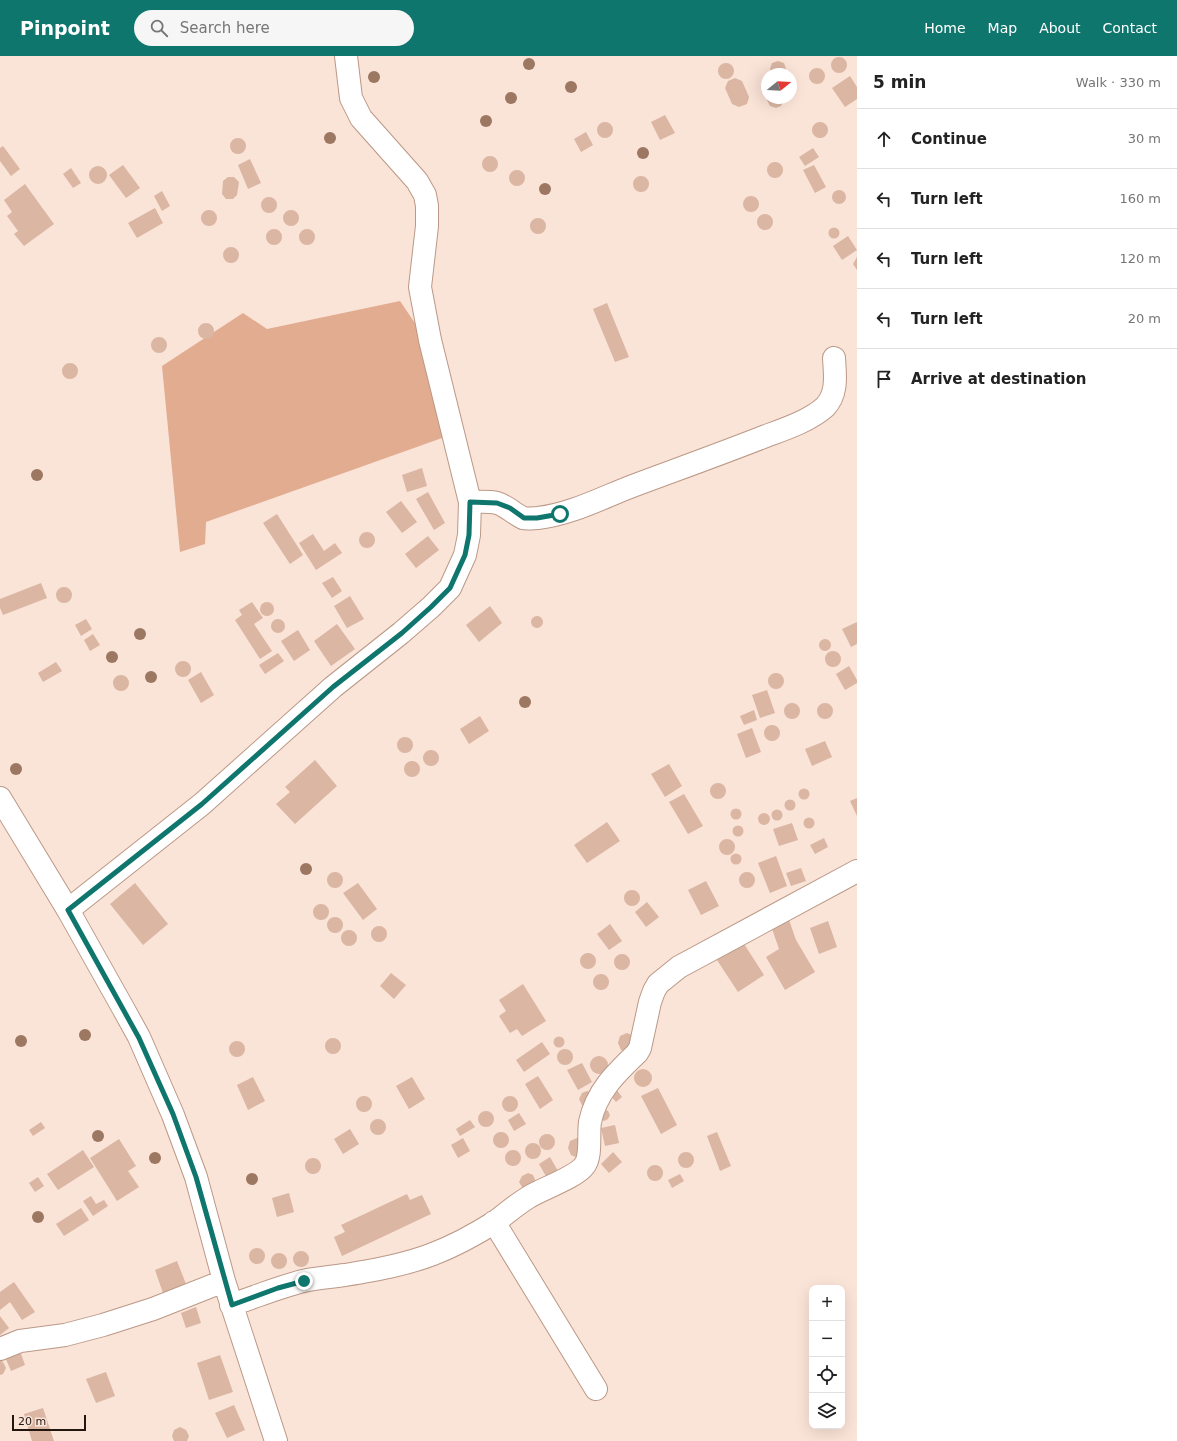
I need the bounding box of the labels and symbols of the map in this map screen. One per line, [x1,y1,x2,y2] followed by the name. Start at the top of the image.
[761,68,797,104] north arrow
[551,505,569,523] route start
[295,1272,313,1290] route end
[12,1413,86,1432] scale bar

